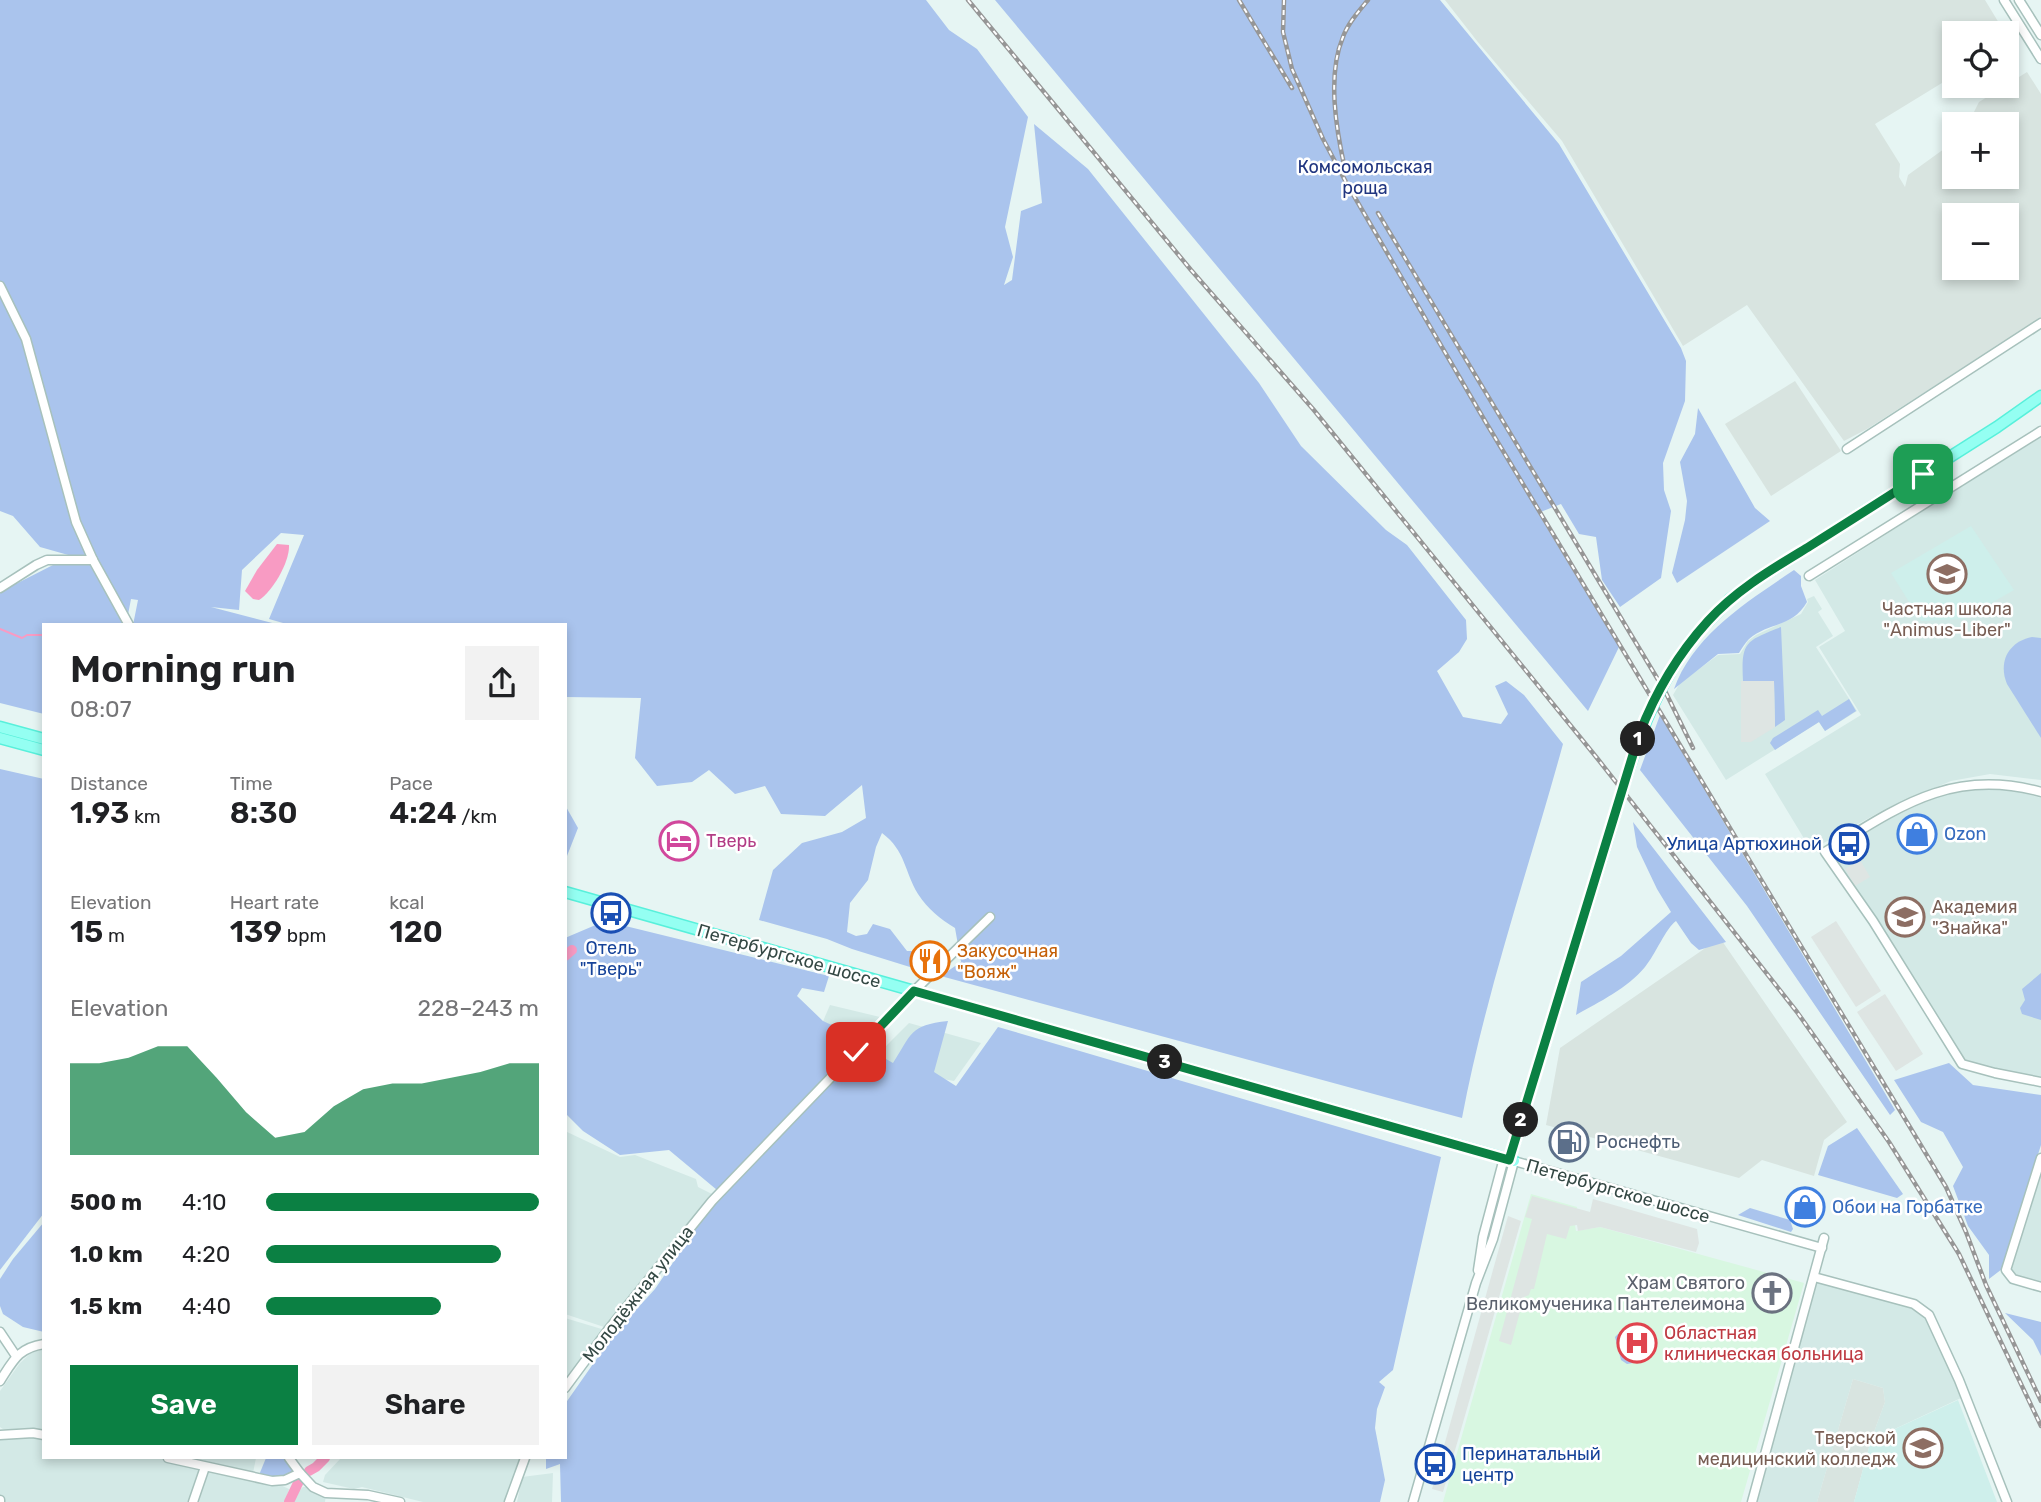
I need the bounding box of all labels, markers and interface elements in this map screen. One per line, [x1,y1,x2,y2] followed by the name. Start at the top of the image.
[1942,21,2019,280] map controls
[1942,21,2019,98] button: locate
[1942,112,2019,189] button: +
[1297,156,1433,199] park label: Комсомольская роща
[1942,203,2019,280] button: −
[1893,444,1953,504] pin
[1904,455,1942,493] icon: arrive
[1926,553,1968,595] school or university icon: Частная школа "Animus-Liber"
[1882,598,2012,641] place label: Частная школа "Animus-Liber"
[70,646,296,692] text: Morning run
[465,646,539,720] button: share
[70,695,132,723] text: 08:07
[1620,722,1656,756] pin: 1
[1633,727,1642,750] text: 1
[70,772,148,795] text: Distance
[230,772,273,795] text: Time
[389,772,433,795] text: Pace
[70,795,129,831] text: 1.93
[230,795,298,831] text: 8:30
[389,795,457,831] text: 4:24
[129,805,161,828] text: km
[457,805,497,828] text: /km
[1896,813,1938,855] shop icon: Ozon
[658,820,700,862] hotel icon: Тверь
[1828,823,1870,865] bus stop icon: Улица Артюхиной
[1944,823,1986,845] place label: Ozon
[706,830,756,852] place label: Тверь
[1667,833,1822,855] place label: Улица Артюхиной
[70,891,151,914] text: Elevation
[230,891,319,914] text: Heart rate
[389,891,424,914] text: kcal
[590,892,632,934] bus stop icon: Отель "Тверь"
[1884,896,1926,938] school or university icon: Академия "Знайка"
[1932,896,2018,939] place label: Академия "Знайка"
[70,914,103,950] text: 15
[230,914,282,950] text: 139
[389,914,443,950] text: 120
[695,919,883,993] street label: Петербургское шоссе
[103,924,125,947] text: m
[282,924,326,947] text: bpm
[580,937,642,980] place label: Отель "Тверь"
[909,940,951,982] restaurant icon: Закусочная "Вояж"
[957,940,1058,983] place label: Закусочная "Вояж"
[70,994,169,1022] text: Elevation
[418,994,539,1022] text: 228–243 m
[826,1022,886,1082] pin
[837,1033,875,1071] icon: check
[1148,1044,1182,1080] pin: 3
[1158,1050,1171,1073] text: 3
[1504,1102,1538,1138] pin: 2
[1514,1108,1527,1131] text: 2
[1548,1121,1590,1163] fuel station icon: Роснефть
[1596,1131,1680,1153] place label: Роснефть
[1524,1154,1712,1228] street label: Петербургское шоссе
[1784,1186,1826,1228] shop icon: Обои на Горбатке
[70,1188,142,1216] text: 500 m
[182,1188,227,1216] text: 4:10
[1832,1196,1983,1218] place label: Обои на Горбатке
[578,1221,698,1367] street label: Молодёжная улица
[70,1240,143,1268] text: 1.0 km
[182,1240,230,1268] text: 4:20
[1466,1272,1745,1315] place label: Храм Святого Великомученика Пантелеимона
[1751,1272,1793,1314] church icon: Храм Святого Великомученика Пантелеимона
[70,1292,142,1320] text: 1.5 km
[182,1292,231,1320] text: 4:40
[1616,1322,1658,1364] hospital icon: Областная клиническая больница
[1664,1322,1864,1365] place label: Областная клиническая больница
[70,1365,298,1445] button: Save
[312,1365,539,1445] button: Share
[1697,1427,1896,1470] place label: Тверской медицинский колледж
[1902,1427,1944,1469] school or university icon: Тверской медицинский колледж
[1414,1443,1456,1485] bus stop icon: Перинатальный центр
[1462,1443,1601,1486] place label: Перинатальный центр

